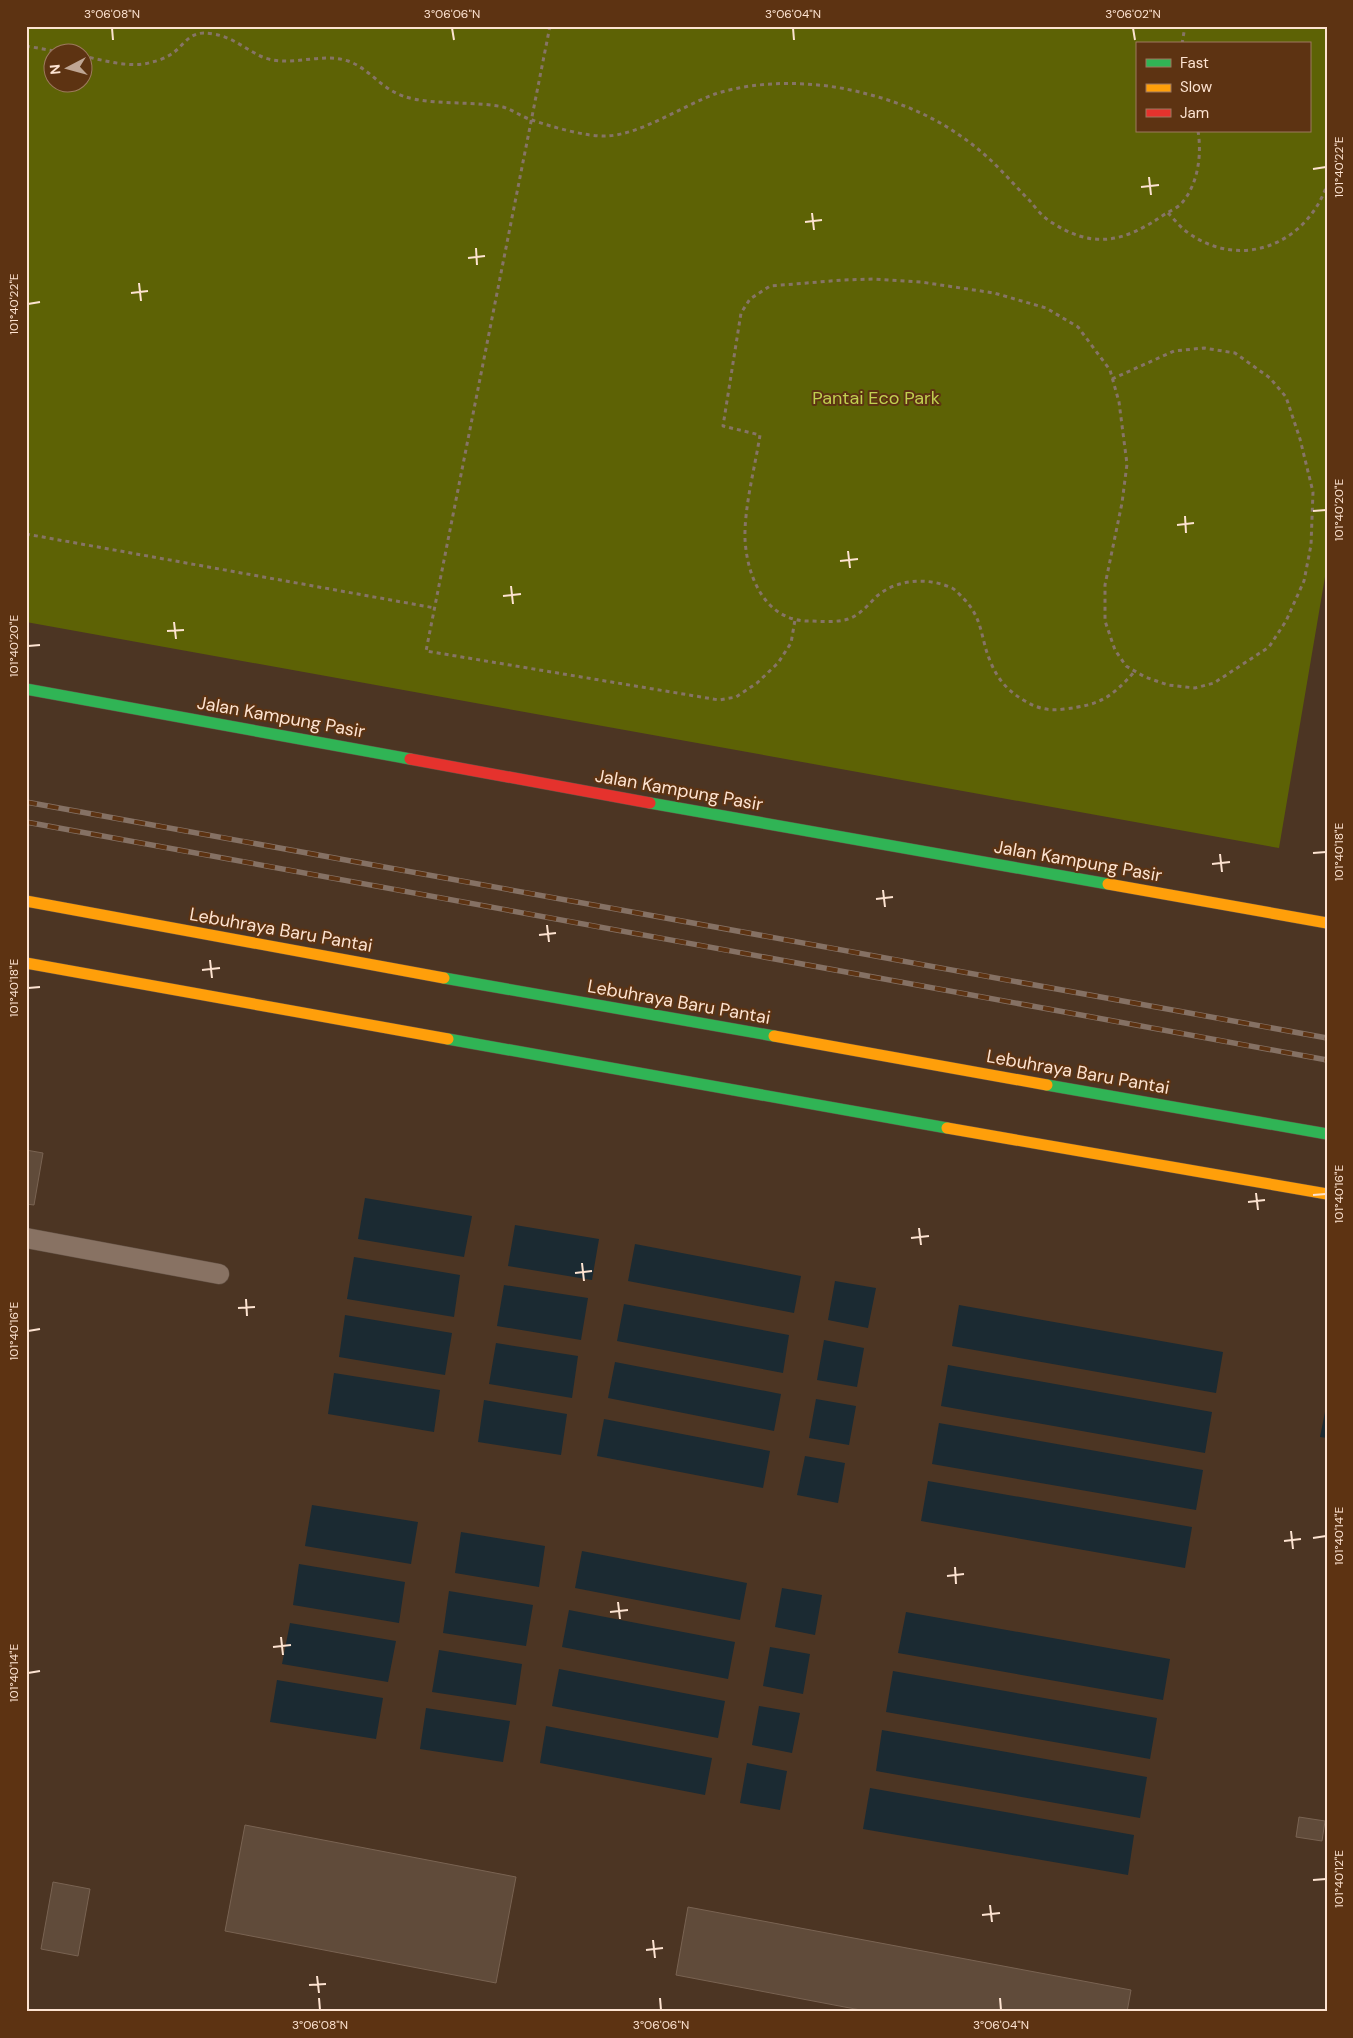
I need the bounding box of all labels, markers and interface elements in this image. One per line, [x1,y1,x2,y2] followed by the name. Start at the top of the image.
[84,6,140,22] text: 3°06'08"N
[424,6,480,22] text: 3°06'06"N
[765,6,821,22] text: 3°06'04"N
[1105,6,1161,22] text: 3°06'02"N
[42,42,92,92] north arrow
[1136,42,1310,132] legend
[1180,53,1209,73] text: Fast
[46,63,65,75] text: N
[1180,77,1213,97] text: Slow
[1180,103,1209,123] text: Jam
[1331,136,1347,198] text: 101°40'22"E
[6,273,22,335] text: 101°40'22"E
[812,386,940,410] park label: Pantai Eco Park
[1331,479,1347,541] text: 101°40'20"E
[6,615,22,677] text: 101°40'20"E
[195,690,367,744] street label: Jalan Kampung Pasir
[593,763,765,817] street label: Jalan Kampung Pasir
[1331,823,1347,881] text: 101°40'18"E
[992,834,1164,888] street label: Jalan Kampung Pasir
[188,902,374,958] street label: Lebuhraya Baru Pantai
[6,959,22,1017] text: 101°40'18"E
[586,974,772,1030] street label: Lebuhraya Baru Pantai
[985,1044,1171,1100] street label: Lebuhraya Baru Pantai
[1331,1164,1347,1223] text: 101°40'16"E
[6,1301,22,1360] text: 101°40'16"E
[1331,1507,1347,1565] text: 101°40'14"E
[6,1644,22,1702] text: 101°40'14"E
[1331,1850,1347,1908] text: 101°40'12"E
[292,2017,348,2033] text: 3°06'08"N
[633,2017,689,2033] text: 3°06'06"N
[973,2017,1029,2033] text: 3°06'04"N

